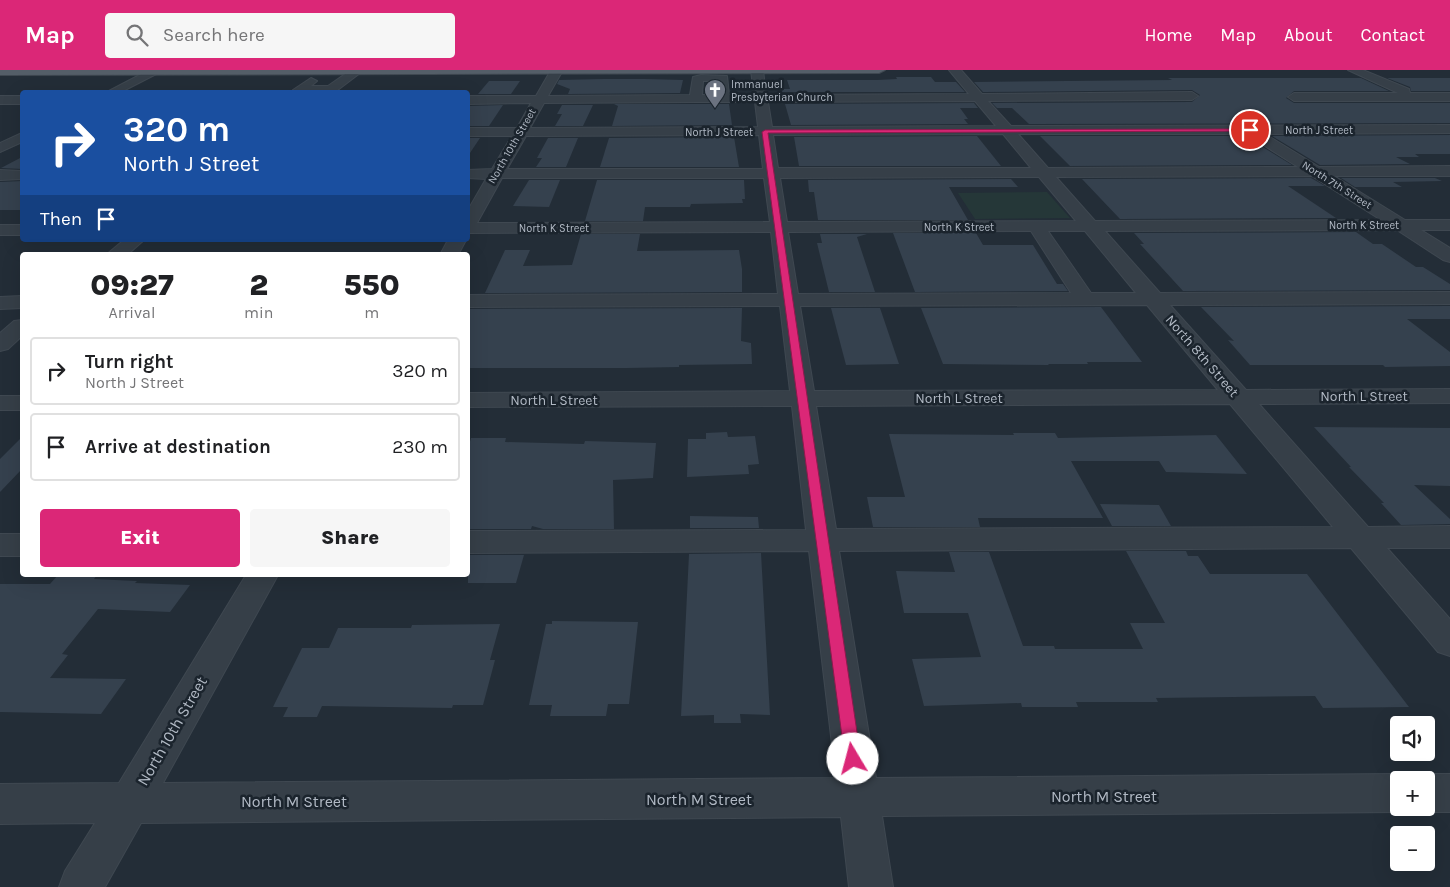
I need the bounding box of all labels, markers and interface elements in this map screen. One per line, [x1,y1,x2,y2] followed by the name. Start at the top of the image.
[105,13,455,58] search box
[25,21,75,49] text: Map
[123,21,151,49] icon: search
[163,24,265,46] text: Search here
[1144,24,1192,46] text: Home
[1220,24,1256,46] text: Map
[1284,24,1333,46] text: About
[1361,24,1425,46] text: Contact
[703,78,727,109] church icon: Immanuel Presbyterian Church
[731,78,833,104] place label: Immanuel Presbyterian Church
[485,106,539,186] street label: North 10th Street
[123,109,230,150] text: 320 m
[1229,109,1271,151] pin
[40,110,105,175] icon: right
[1236,116,1264,144] icon: arrive
[1285,124,1353,137] street label: North J Street
[685,126,753,139] street label: North J Street
[123,151,259,177] text: North J Street
[1300,158,1374,212] street label: North 7th Street
[92,205,120,233] icon: arrive
[40,208,82,230] text: Then
[1329,219,1399,232] street label: North K Street
[924,221,994,234] street label: North K Street
[519,222,589,235] street label: North K Street
[90,267,174,303] text: 09:27
[249,267,268,303] text: 2
[344,267,400,303] text: 550
[109,303,155,322] text: Arrival
[244,303,273,322] text: min
[364,303,379,322] text: m
[1162,311,1242,401] street label: North 8th Street
[85,351,174,373] text: Turn right
[42,357,70,385] icon: right
[392,360,448,382] text: 320 m
[85,373,184,392] text: North J Street
[1320,388,1408,405] street label: North L Street
[915,390,1003,407] street label: North L Street
[510,392,598,409] street label: North L Street
[42,433,70,461] icon: arrive
[85,436,271,458] text: Arrive at destination
[392,436,448,458] text: 230 m
[40,509,240,567] button: Exit
[250,509,450,567] button: Share
[133,673,211,789] street label: North 10th Street
[1390,716,1435,871] map controls
[1390,716,1435,761] button: sound
[826,732,878,784] position arrow
[1390,771,1435,816] button: +
[1051,787,1157,806] street label: North M Street
[646,790,752,809] street label: North M Street
[241,792,347,811] street label: North M Street
[1390,826,1435,871] button: −

